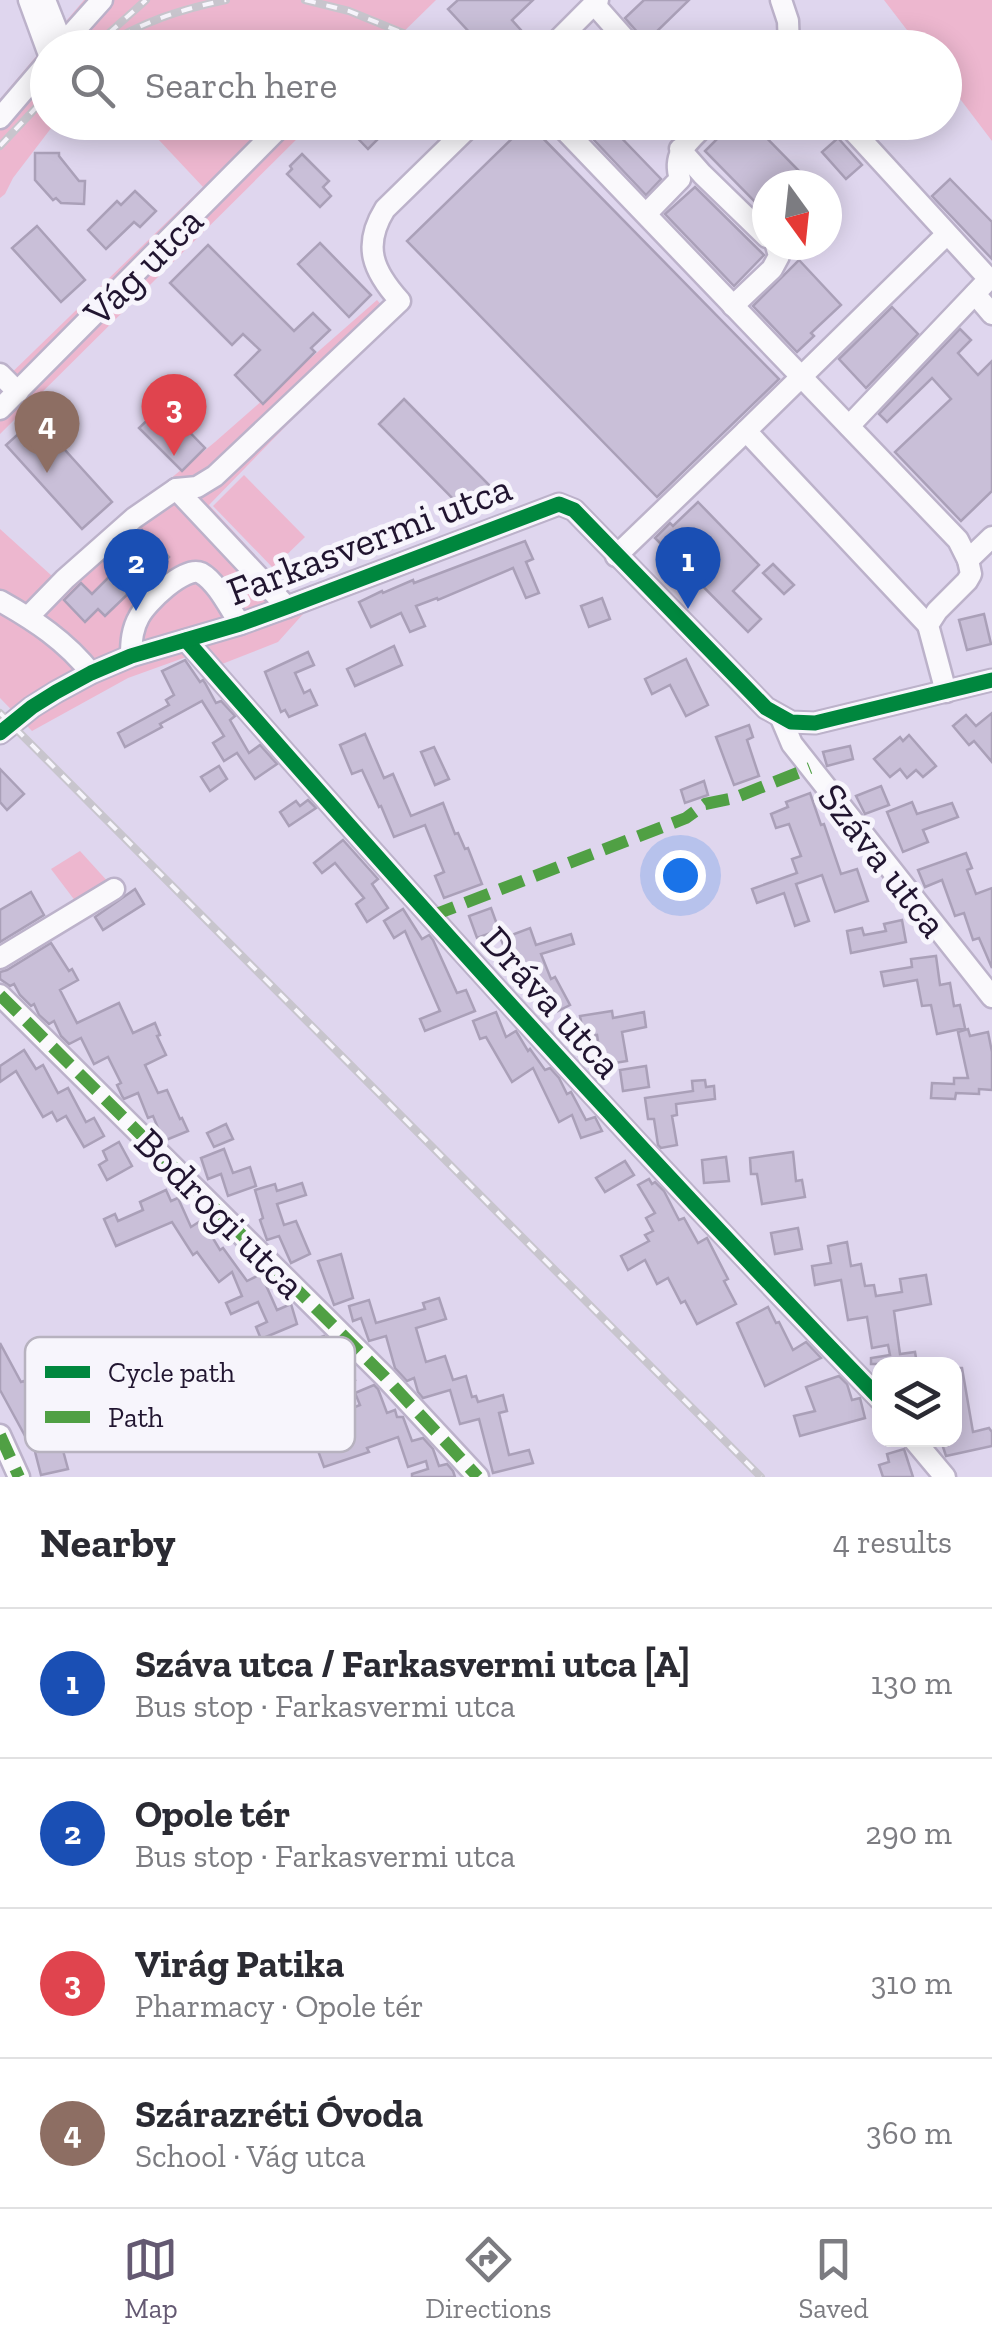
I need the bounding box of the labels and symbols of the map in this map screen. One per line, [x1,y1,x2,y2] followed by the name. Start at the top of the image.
[752,170,842,260] north arrow
[73,196,213,336] street label: Vág utca
[142,374,206,456] pin: 3
[15,390,80,473] pin: 4
[220,463,518,615] street label: Farkasvermi utca
[656,526,720,609] pin: 1
[104,528,168,611] pin: 2
[808,774,958,946] street label: Száva utca
[655,850,706,901] your location
[471,916,633,1088] street label: Dráva utca
[125,1118,315,1308] street label: Bodrogi utca
[25,1337,355,1452] legend
[108,1356,235,1389] text: Cycle path
[108,1401,164,1434] text: Path

